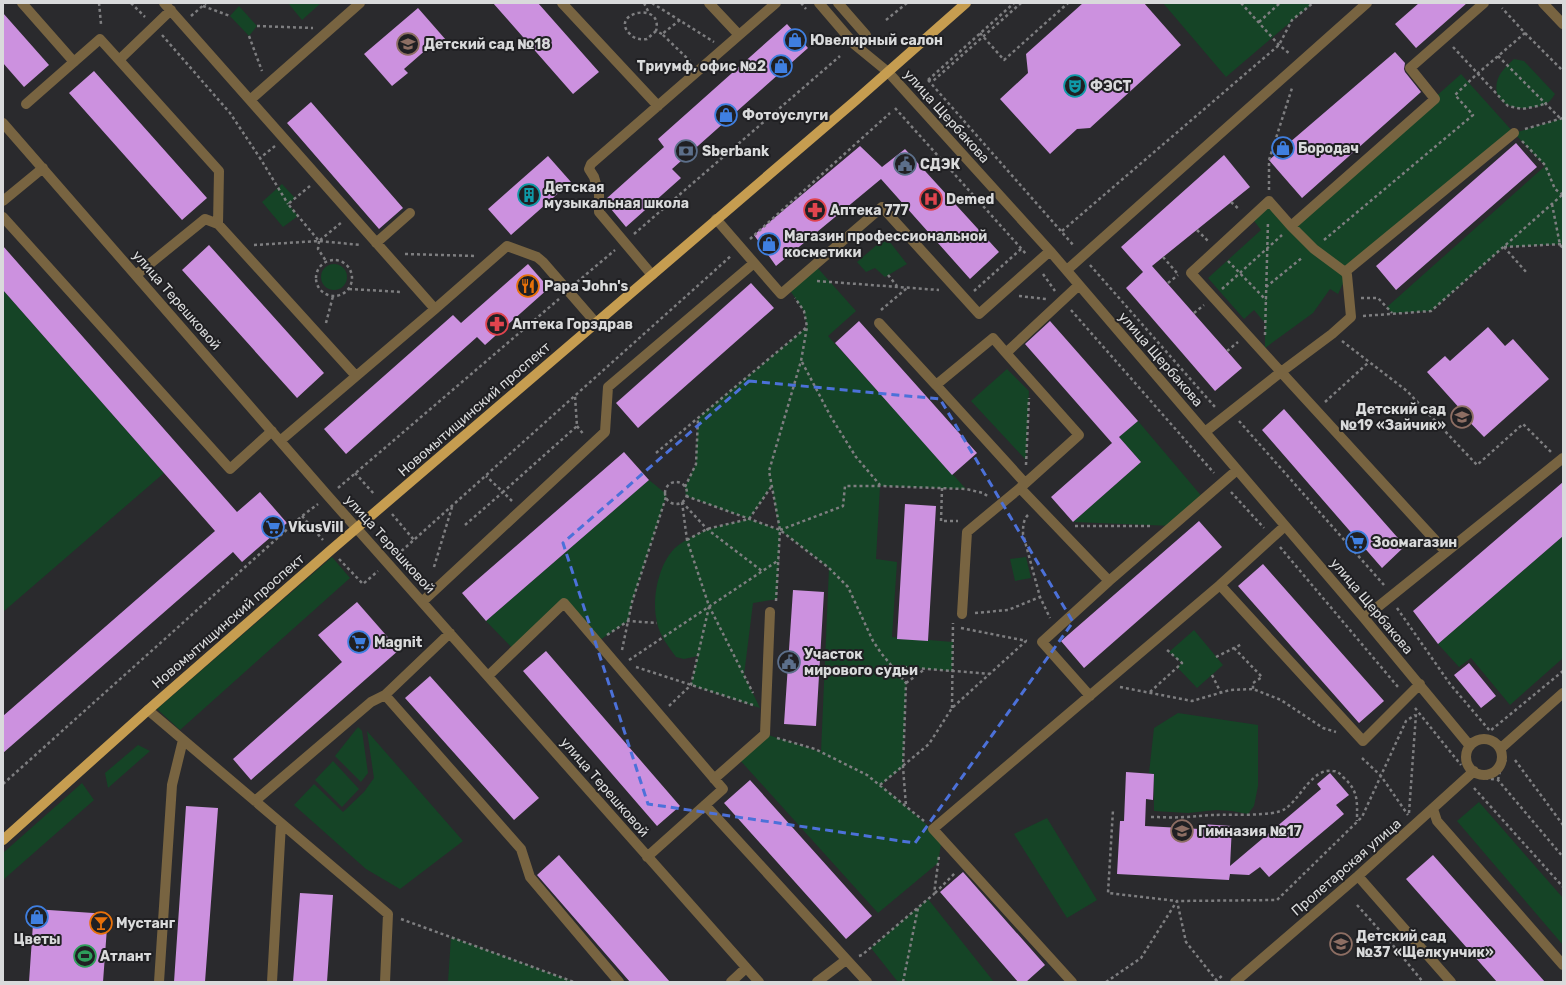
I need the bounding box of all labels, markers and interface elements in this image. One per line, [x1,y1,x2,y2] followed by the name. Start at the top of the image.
[782,27,808,53] shop icon: Ювелирный салон
[395,31,421,57] school or university icon: Детский сад №18
[810,32,943,49] place label: Ювелирный салон
[424,36,551,53] place label: Детский сад №18
[768,53,794,79] shop icon: Триумф, офис №2
[637,58,766,75] place label: Триумф, офис №2
[900,66,993,167] street label: улица Щербакова
[1062,73,1088,99] theatre icon: ФЭСТ
[1090,78,1131,95] place label: ФЭСТ
[713,102,739,128] shop icon: Фотоуслуги
[742,107,828,124] place label: Фотоуслуги
[1270,135,1296,161] shop icon: Бородач
[673,138,699,164] bank icon: Sberbank
[1298,140,1359,157] place label: Бородач
[702,143,770,160] place label: Sberbank
[892,151,918,177] public building icon: СДЭК
[920,156,960,173] place label: СДЭК
[544,179,689,212] place label: Детская музыкальная школа
[516,182,542,208] building icon: Детская музыкальная школа
[918,186,944,212] hospital icon: Demed
[946,191,994,208] place label: Demed
[802,197,828,223] pharmacy icon: Аптека 777
[830,202,909,219] place label: Аптека 777
[784,228,987,261] place label: Магазин профессиональной косметики
[756,231,782,257] shop icon: Магазин профессиональной косметики
[129,247,225,354] street label: улица Терешковой
[515,273,541,299] restaurant icon: Papa John's
[544,278,629,295] place label: Papa John's
[1115,308,1206,410] street label: улица Щербакова
[484,311,510,337] pharmacy icon: Аптека Горздрав
[512,316,633,333] place label: Аптека Горздрав
[395,339,554,480] street label: Новомытищинский проспект
[1340,401,1446,434] place label: Детский сад №19 «Зайчик»
[1449,404,1475,430] school or university icon: Детский сад №19 «Зайчик»
[341,492,438,597] street label: улица Терешковой
[260,514,286,540] supermarket icon: VkusVill
[288,519,343,536] place label: VkusVill
[1344,529,1370,555] supermarket icon: Зоомагазин
[1372,534,1457,551] place label: Зоомагазин
[149,551,308,692] street label: Новомытищинский проспект
[1326,555,1417,658] street label: улица Щербакова
[346,629,372,655] supermarket icon: Magnit
[374,634,423,651] place label: Magnit
[804,646,918,679] place label: Участок мирового судьи
[776,649,802,675] public building icon: Участок мирового судьи
[557,734,653,841] street label: улица Терешковой
[1288,815,1405,920] street label: Пролетарская улица
[1169,818,1195,844] school or university icon: Гимназия №17
[1198,823,1302,840] place label: Гимназия №17
[24,904,50,930] shop icon: Цветы
[88,910,114,936] bar icon: Мустанг
[116,915,176,932] place label: Мустанг
[1356,928,1494,961] place label: Детский сад №37 «Щелкунчик»
[14,931,60,948] place label: Цветы
[1328,931,1354,957] school or university icon: Детский сад №37 «Щелкунчик»
[72,943,98,969] sports icon: Атлант
[100,948,152,965] place label: Атлант

